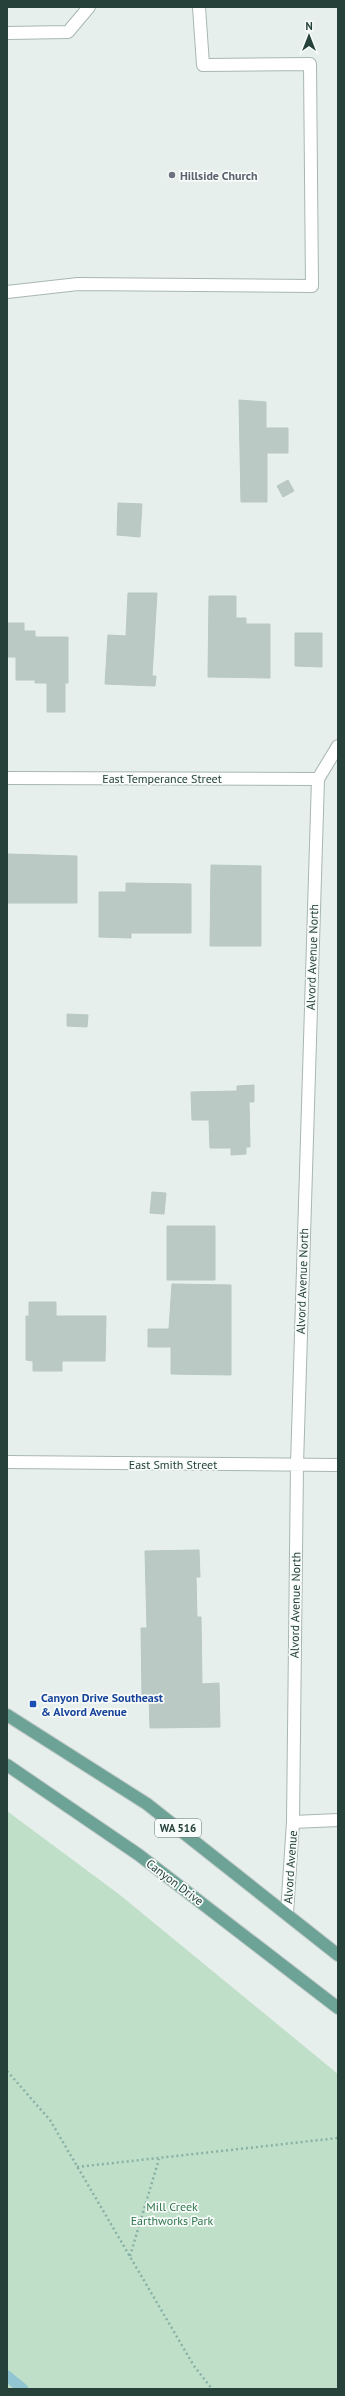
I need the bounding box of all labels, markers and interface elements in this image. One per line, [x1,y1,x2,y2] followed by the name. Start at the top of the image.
[289,16,329,56] north arrow
[305,19,313,33] text: N
[180,168,258,183] place label: Hillside Church
[167,170,177,180] marker: Hillside Church
[102,771,222,786] street label: East Temperance Street
[303,904,321,1010] street label: Alvord Avenue North
[293,1228,311,1334] street label: Alvord Avenue North
[129,1457,217,1472] street label: East Smith Street
[287,1552,303,1658] street label: Alvord Avenue North
[41,1690,164,1719] place label: Canyon Drive Southeast & Alvord Avenue
[28,1699,38,1709] marker: Canyon Drive Southeast & Alvord Avenue
[155,1819,201,1837] road number: WA 516
[280,1830,300,1904] street label: Alvord Avenue
[143,1856,207,1908] street label: Canyon Drive
[131,2199,214,2228] park label: Mill Creek Earthworks Park

